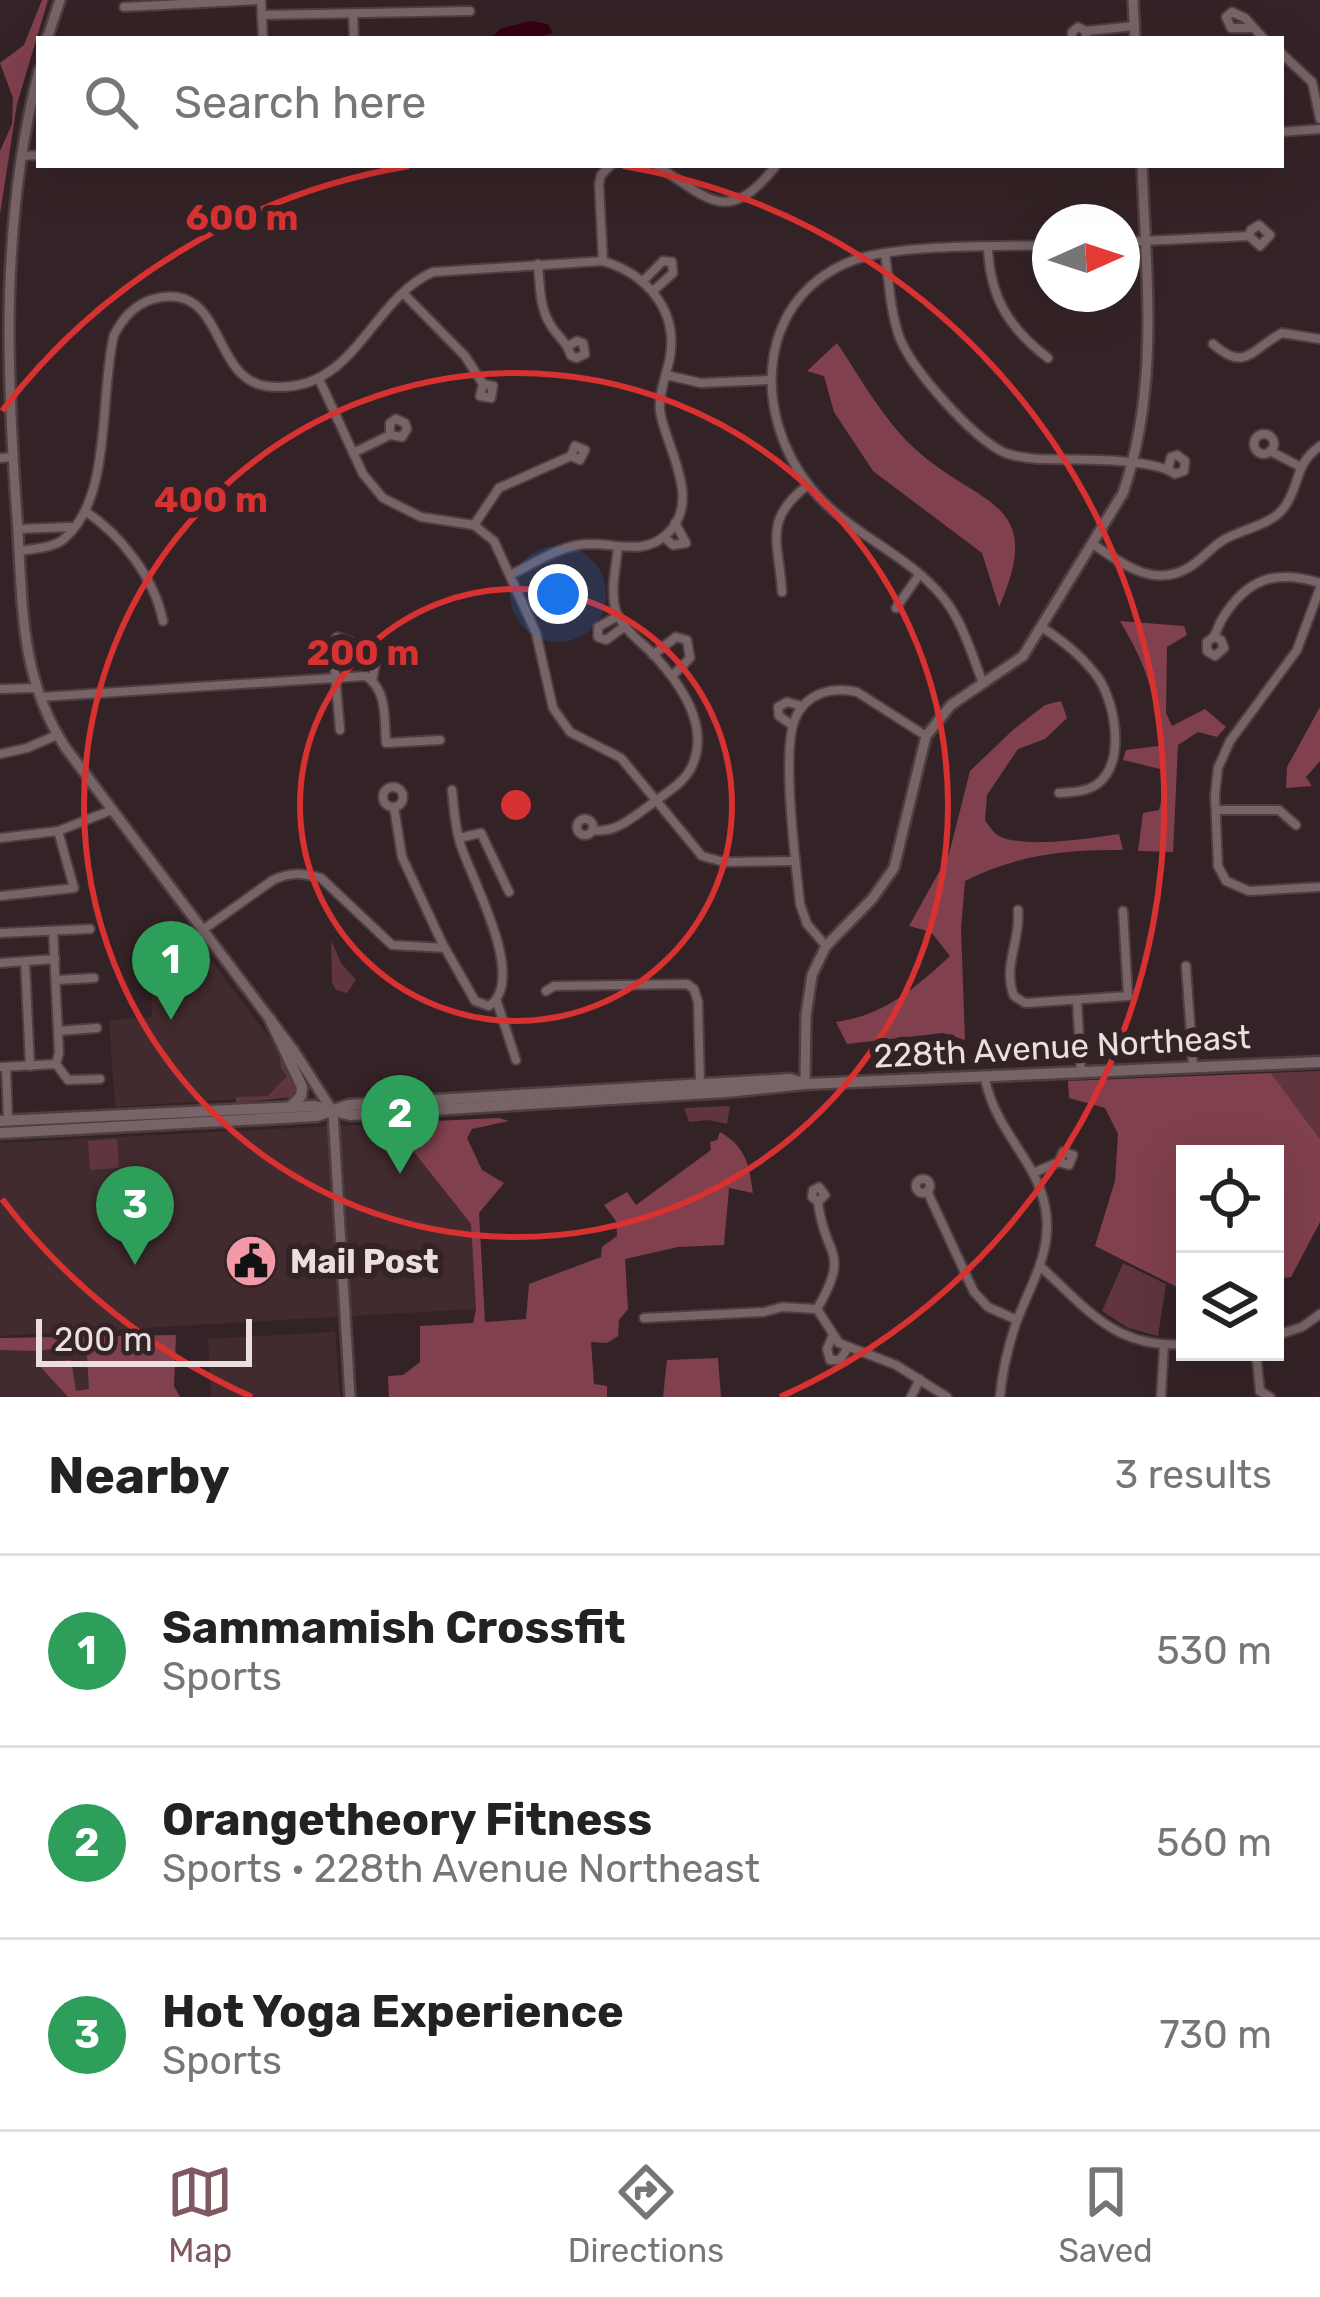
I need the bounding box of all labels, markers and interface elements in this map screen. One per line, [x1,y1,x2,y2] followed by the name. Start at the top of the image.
[36,36,1284,168] search box
[78,69,144,135] icon: search
[174,76,426,129] text: Search here
[185,196,299,239] text: 600 m
[1032,204,1140,312] north arrow
[154,478,268,521] text: 400 m
[528,564,588,624] your location
[306,631,420,674] text: 200 m
[495,784,537,826] centre of rings
[132,921,210,1020] pin: 1
[873,1017,1252,1076] street label: 228th Avenue Northeast
[361,1075,439,1174] pin: 2
[1176,1145,1284,1361] map controls
[1176,1145,1284,1253] button: locate
[96,1166,174,1265] pin: 3
[223,1233,279,1289] public building icon: Mail Post
[290,1242,439,1281] place label: Mail Post
[1176,1253,1284,1361] button: layers
[36,1313,252,1366] scale bar
[54,1320,153,1359] text: 200 m
[48,1445,230,1506] text: Nearby
[1115,1452,1272,1498] text: 3 results
[162,1601,626,1654] text: Sammamish Crossfit
[77,1628,97,1674] text: 1
[1156,1628,1272,1674] text: 530 m
[162,1654,282,1700] text: Sports
[162,1793,652,1846] text: Orangetheory Fitness
[74,1820,100,1866] text: 2
[1156,1820,1272,1866] text: 560 m
[162,1846,760,1892] text: Sports · 228th Avenue Northeast
[162,1985,624,2038] text: Hot Yoga Experience
[74,2012,100,2058] text: 3
[1160,2012,1272,2058] text: 730 m
[162,2038,282,2084] text: Sports
[167,2159,233,2270] tab: Map
[568,2159,724,2270] tab: Directions
[1059,2159,1153,2270] tab: Saved

